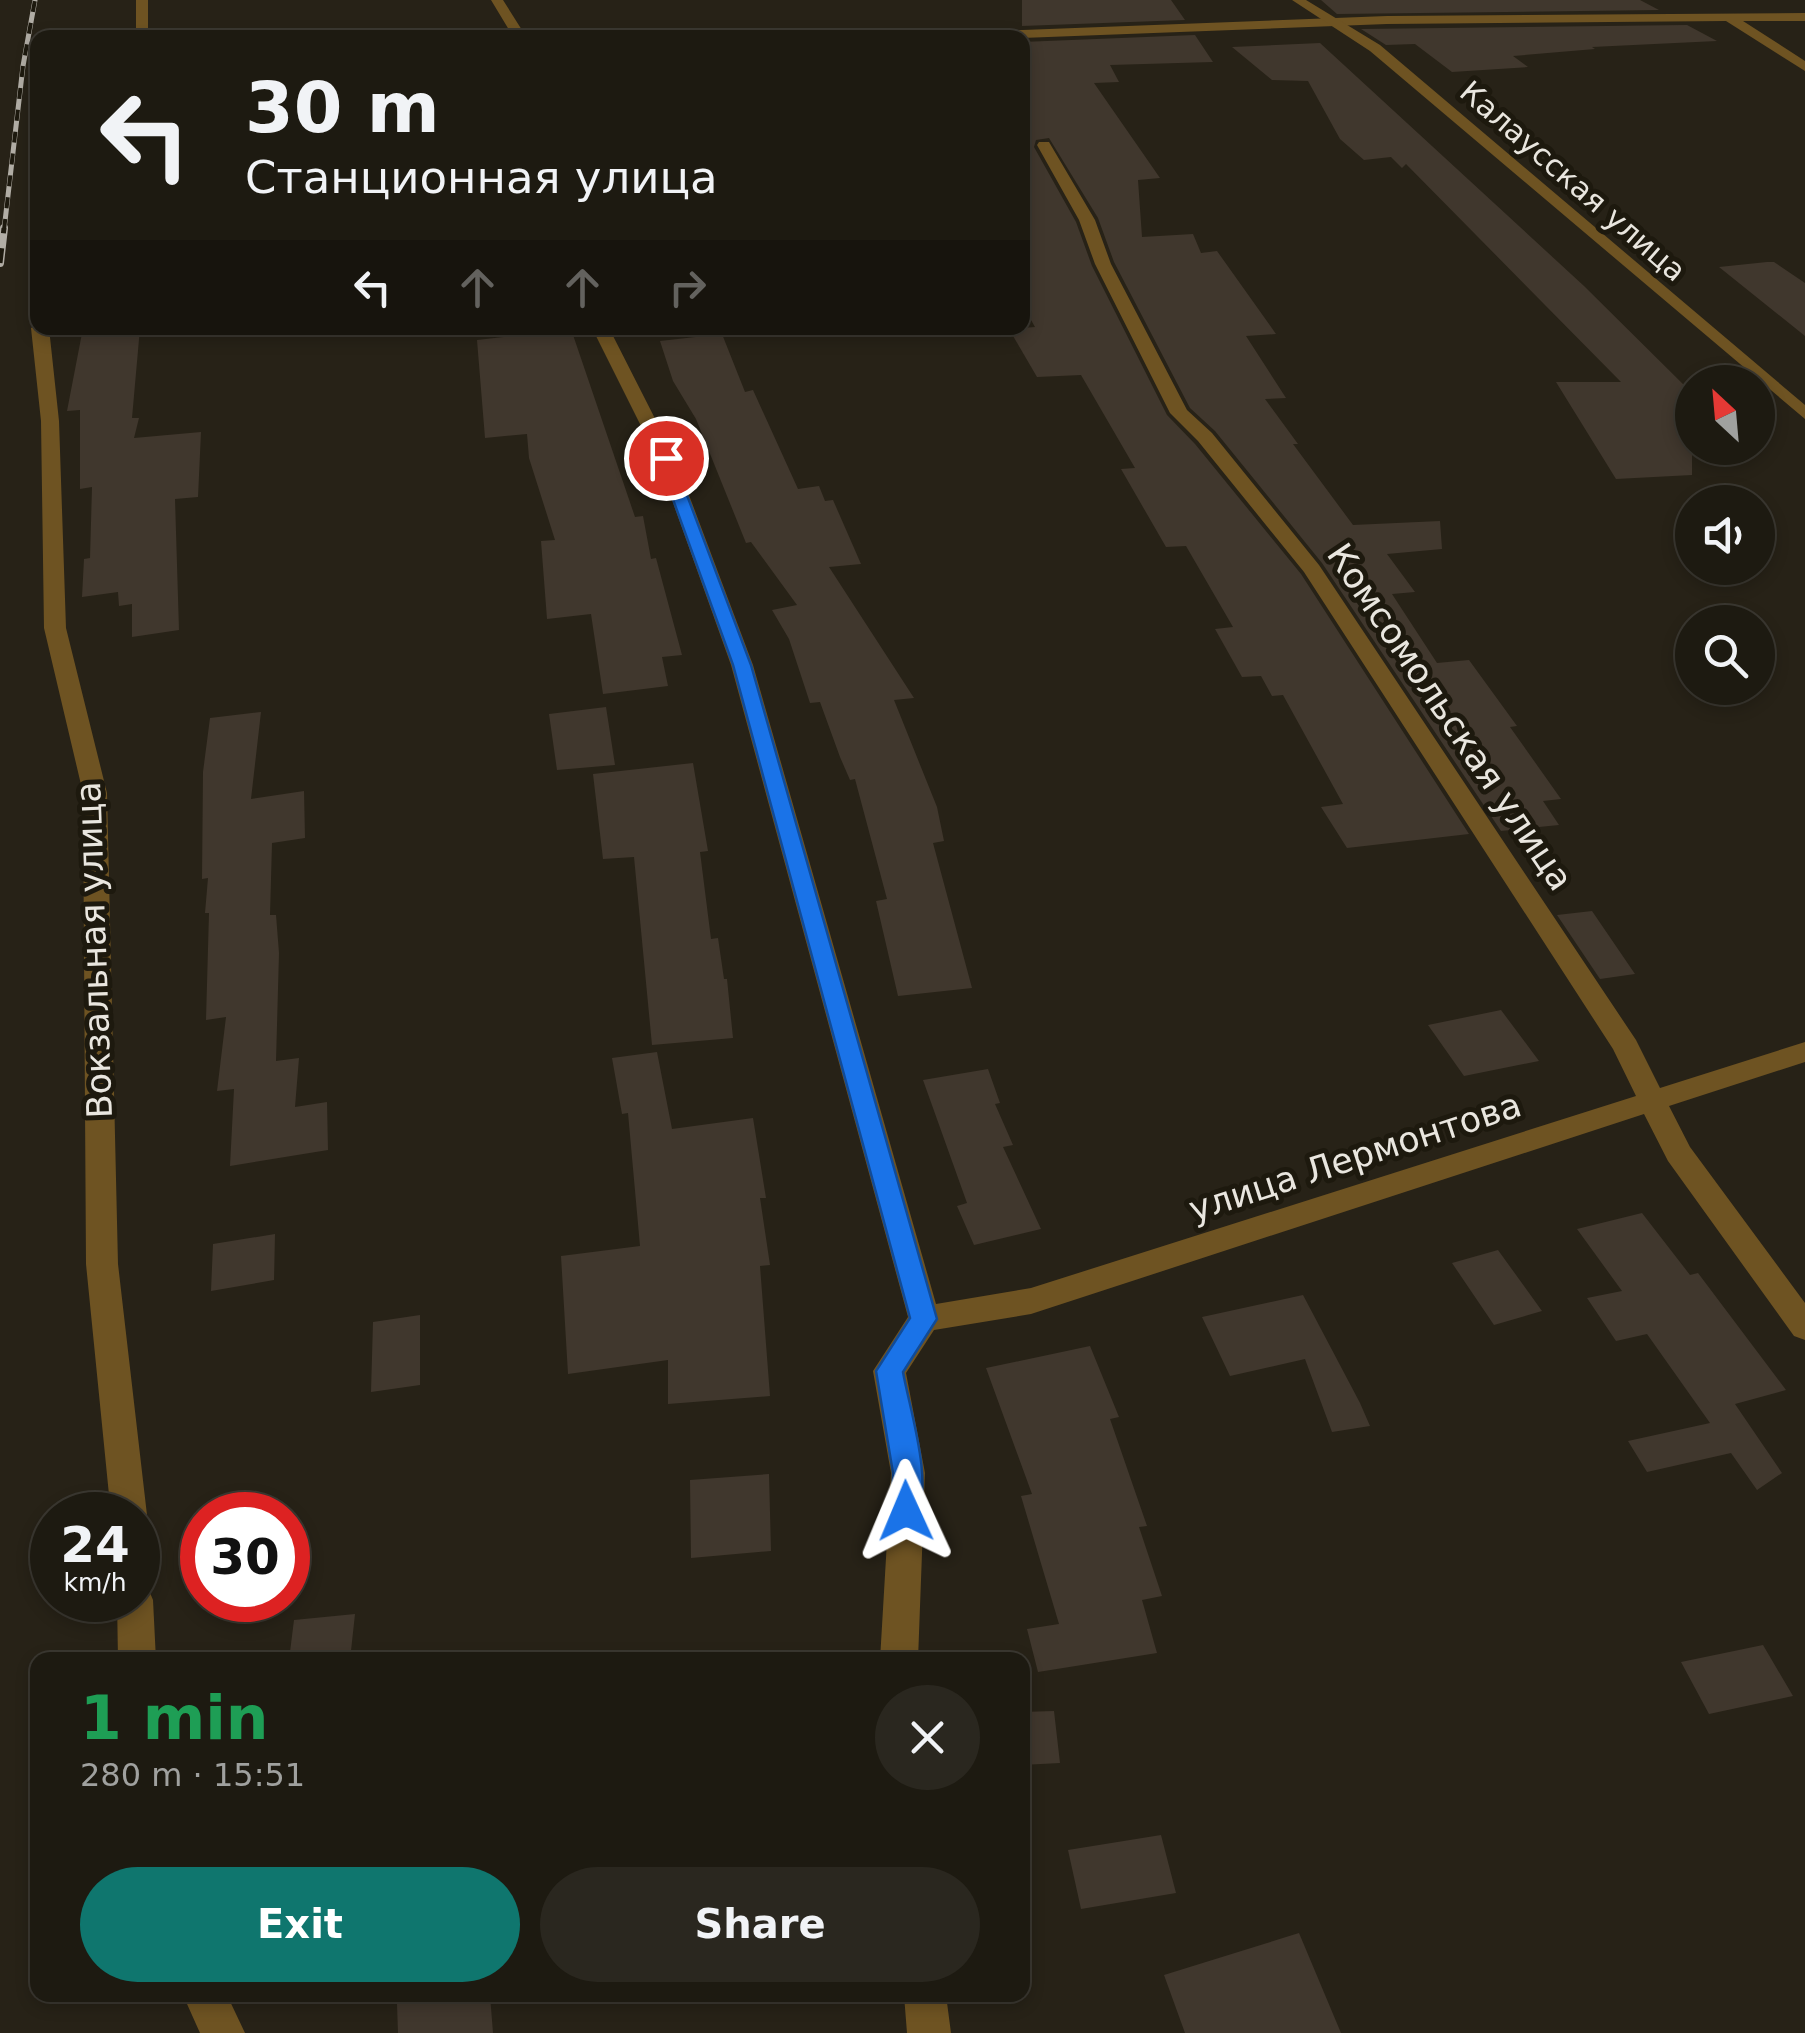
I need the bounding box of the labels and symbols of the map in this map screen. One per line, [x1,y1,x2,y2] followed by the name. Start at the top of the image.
[1453,74,1693,288] street label: Калаусская улица
[1675,365,1775,465] north arrow
[624,416,709,501] pin
[1319,536,1581,898] street label: Комсомольская улица
[68,781,120,1119] street label: Вокзальная улица
[1184,1084,1526,1230] street label: улица Лермонтова
[854,1459,958,1563] position arrow
[180,1492,310,1622] speed limit sign: 30

